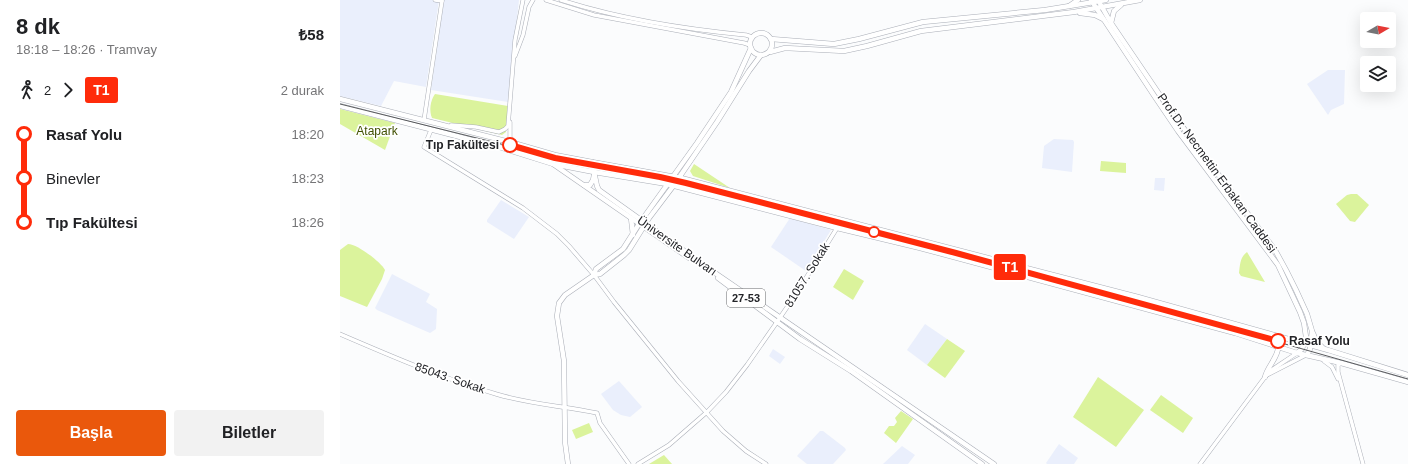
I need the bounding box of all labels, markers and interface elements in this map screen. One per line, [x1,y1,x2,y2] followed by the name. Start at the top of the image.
[1360,12,1396,48] north arrow
[1360,12,1396,92] map controls
[16,14,60,39] text: 8 dk
[299,26,324,43] text: ₺58
[16,42,157,57] text: 18:18 – 18:26 · Tramvay
[1360,56,1396,92] button: layers
[16,79,38,101] icon: walk
[57,79,79,101] icon: forward
[93,82,110,98] text: T1
[44,83,51,98] text: 2
[281,83,324,98] text: 2 durak
[1154,91,1280,255] street label: Prof.Dr. Necmettin Erbakan Caddesi
[356,124,399,138] park label: Atapark
[46,126,122,143] text: Rasaf Yolu
[291,127,324,142] text: 18:20
[502,137,518,153] marker: Tıp Fakültesi
[426,138,499,152] place label: Tıp Fakültesi
[46,170,100,187] text: Binevler
[291,171,324,186] text: 18:23
[634,213,720,279] street label: Üniversite Bulvarı
[46,214,138,231] text: Tıp Fakültesi
[291,215,324,230] text: 18:26
[868,226,880,238] unlabelled marker
[782,239,833,310] street label: 81057. Sokak
[992,254,1028,280] line badge: T1
[1002,259,1018,275] text: T1
[727,289,765,307] road number: 27-53
[1270,333,1286,349] marker: Rasaf Yolu
[1289,334,1350,348] place label: Rasaf Yolu
[413,359,488,397] street label: 85043. Sokak
[16,410,166,456] button: Başla
[174,410,324,456] button: Biletler

